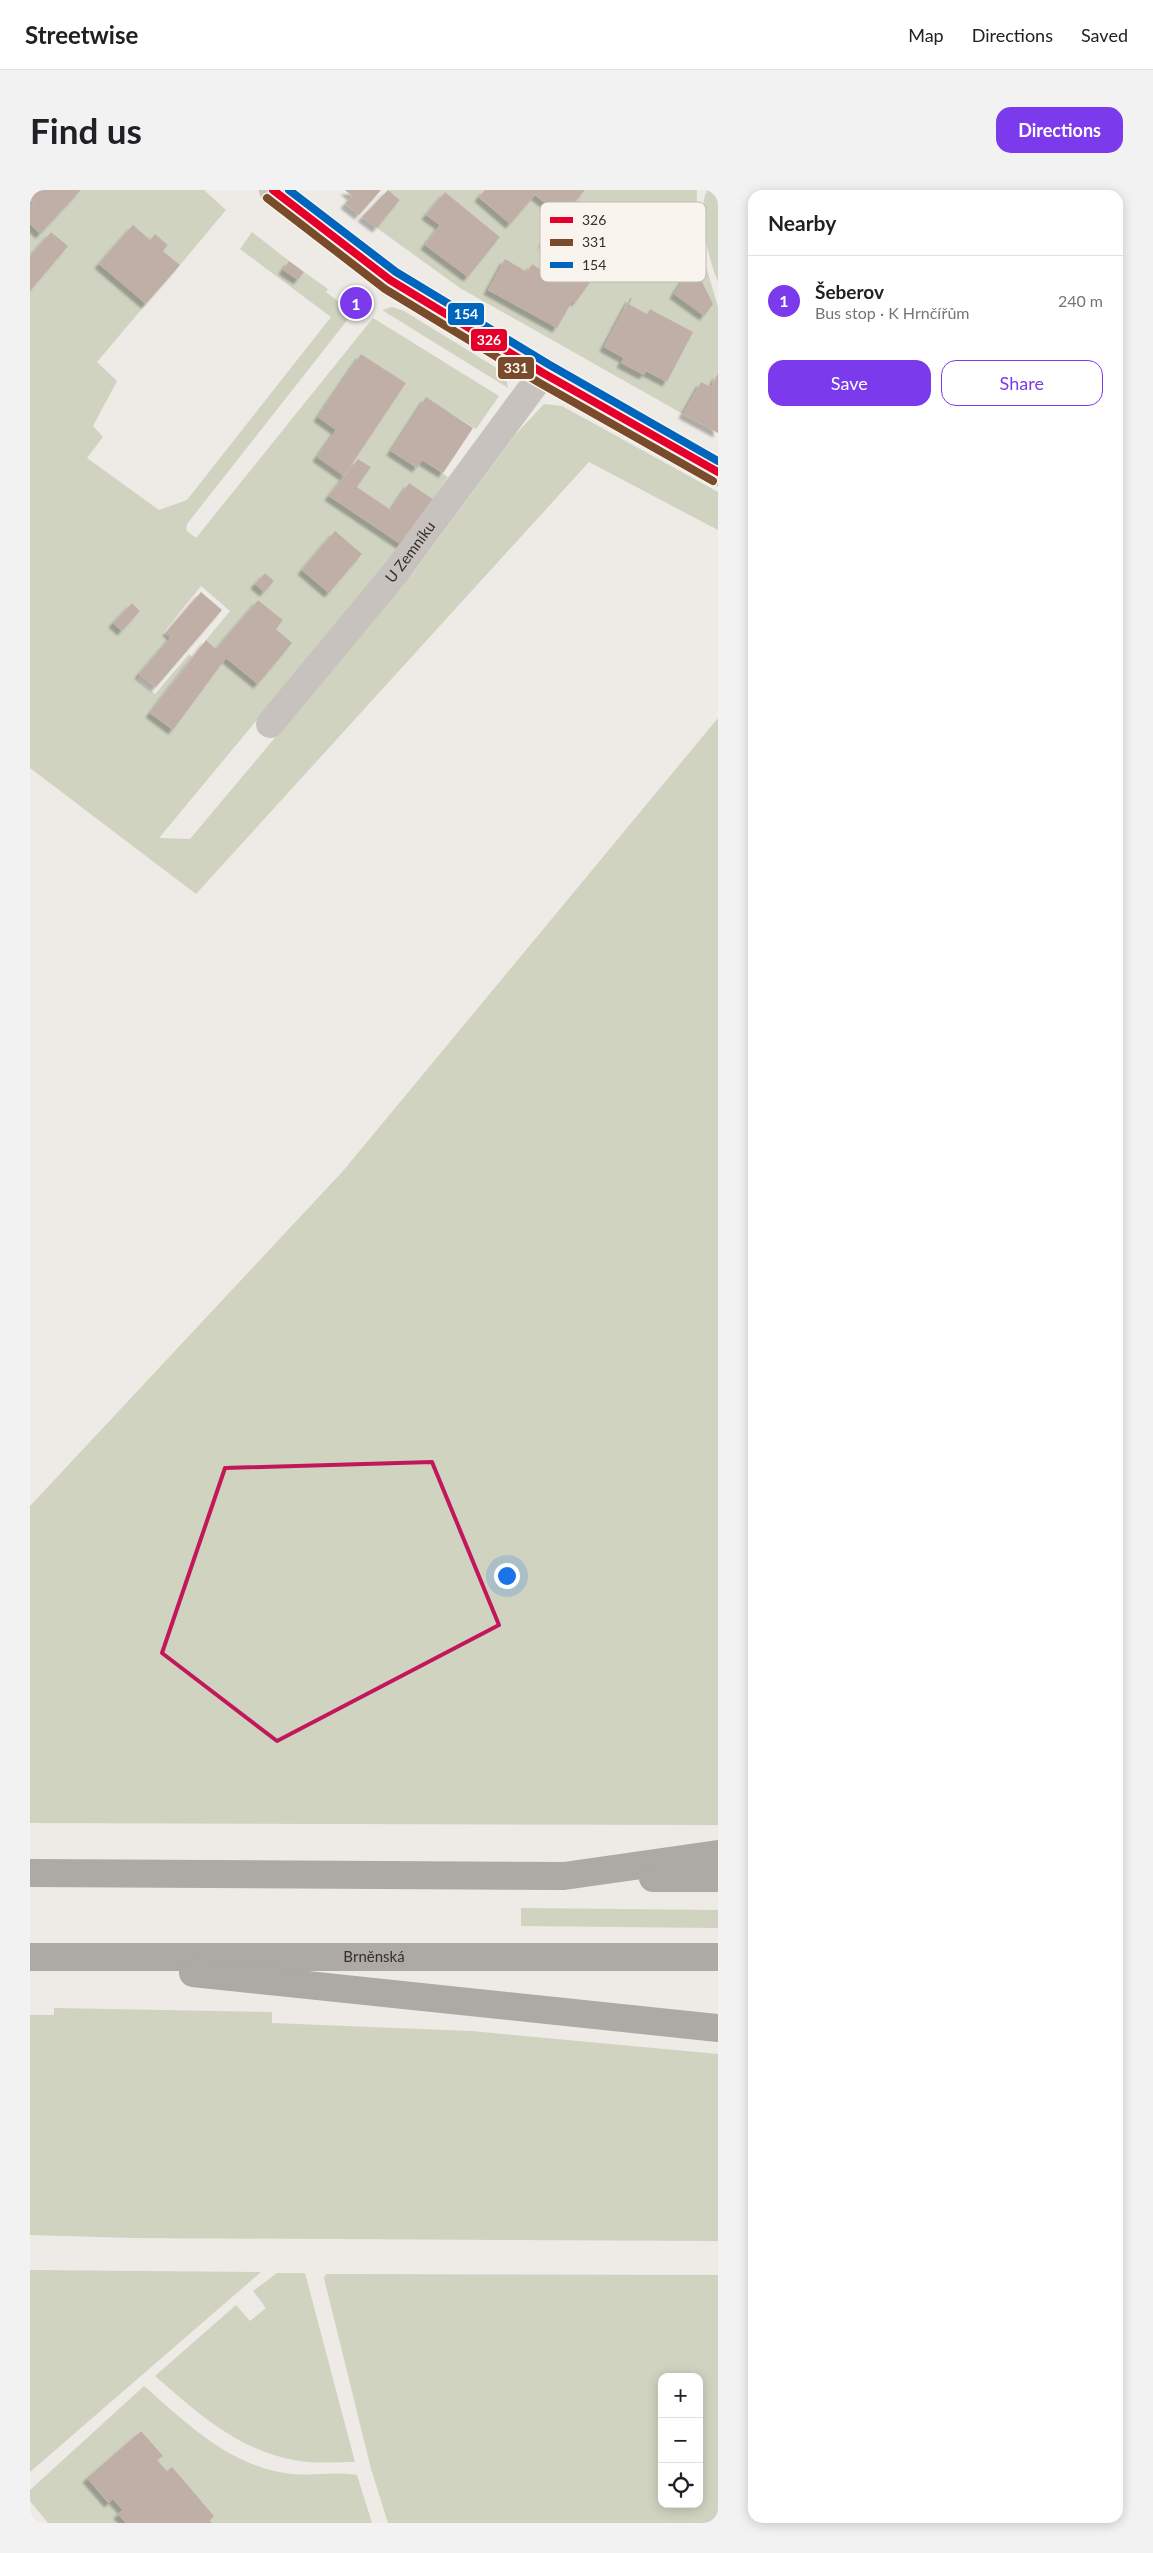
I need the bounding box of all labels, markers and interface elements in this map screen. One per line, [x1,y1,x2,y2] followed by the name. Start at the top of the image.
[25,20,138,49] text: Streetwise
[908,24,944,46] text: Map
[972,24,1053,46] text: Directions
[1081,24,1128,46] text: Saved
[996,107,1123,153] button: Directions
[30,109,142,151] text: Find us
[540,202,706,282] legend
[768,210,836,235] text: Nearby
[582,211,606,228] text: 326
[582,233,606,250] text: 331
[582,256,606,273] text: 154
[815,280,884,303] text: Šeberov
[340,284,372,322] pin: 1
[779,291,789,310] text: 1
[1058,291,1103,310] text: 240 m
[447,302,485,326] line badge: 154
[815,303,970,322] text: Bus stop · K Hrnčířům
[454,305,478,322] text: 154
[470,328,508,352] line badge: 326
[477,331,501,348] text: 326
[497,356,535,380] line badge: 331
[504,359,528,376] text: 331
[768,360,931,406] button: Save
[941,360,1103,406] button: Share
[381,517,438,586] street label: U Zemníku
[494,1563,520,1589] your location
[343,1947,405,1965] street label: Brněnská
[658,2373,703,2508] map controls
[658,2373,703,2418] button: +
[658,2418,703,2463] button: −
[658,2463,703,2508] button: locate

